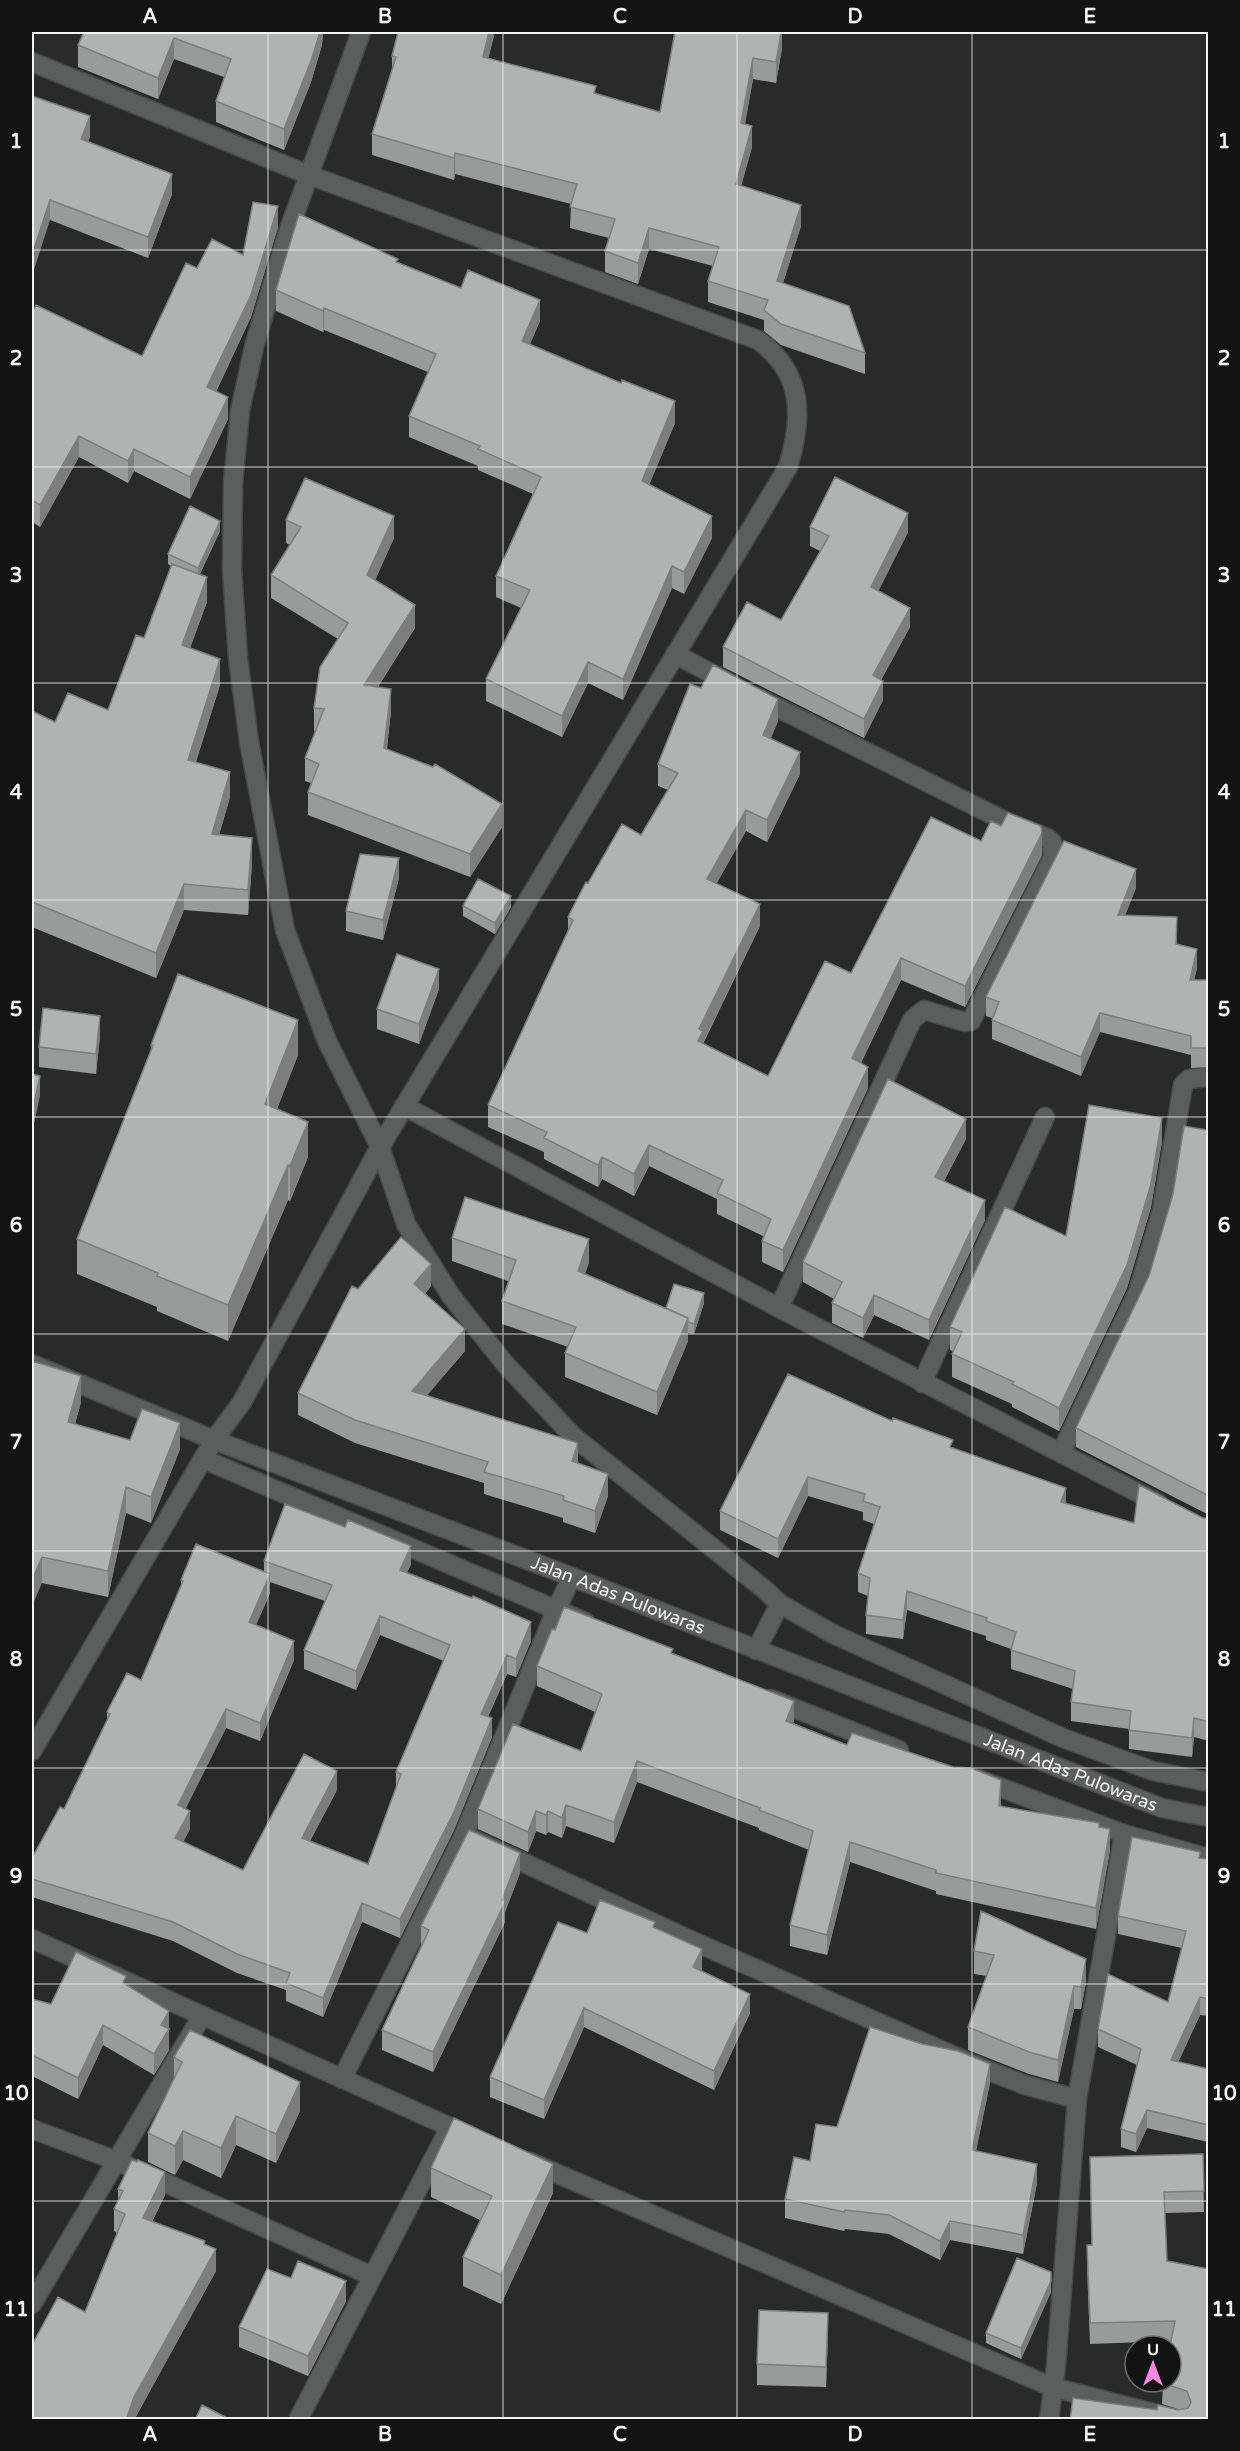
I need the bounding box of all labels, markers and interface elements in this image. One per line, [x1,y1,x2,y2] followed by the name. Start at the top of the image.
[143,5,158,29] text: A
[378,5,392,29] text: B
[613,5,627,29] text: C
[847,5,863,29] text: D
[1084,5,1097,29] text: E
[10,130,22,154] text: 1
[1218,130,1230,154] text: 1
[10,347,22,371] text: 2
[1218,347,1230,371] text: 2
[10,564,22,588] text: 3
[1218,564,1230,588] text: 3
[10,781,23,805] text: 4
[1218,781,1231,805] text: 4
[10,998,22,1022] text: 5
[1218,998,1230,1022] text: 5
[10,1214,22,1238] text: 6
[1218,1214,1230,1238] text: 6
[10,1431,22,1455] text: 7
[1218,1431,1230,1455] text: 7
[528,1551,708,1639] street label: Jalan Adas Pulowaras
[10,1648,22,1672] text: 8
[1218,1648,1230,1672] text: 8
[980,1728,1161,1816] street label: Jalan Adas Pulowaras
[10,1865,22,1889] text: 9
[1218,1865,1230,1889] text: 9
[3,2082,29,2106] text: 10
[1211,2082,1237,2106] text: 10
[3,2298,29,2322] text: 11
[1211,2298,1237,2322] text: 11
[1123,2334,1183,2394] north arrow
[1147,2340,1159,2360] text: U
[143,2423,158,2447] text: A
[378,2423,392,2447] text: B
[613,2423,627,2447] text: C
[847,2423,863,2447] text: D
[1084,2423,1097,2447] text: E

